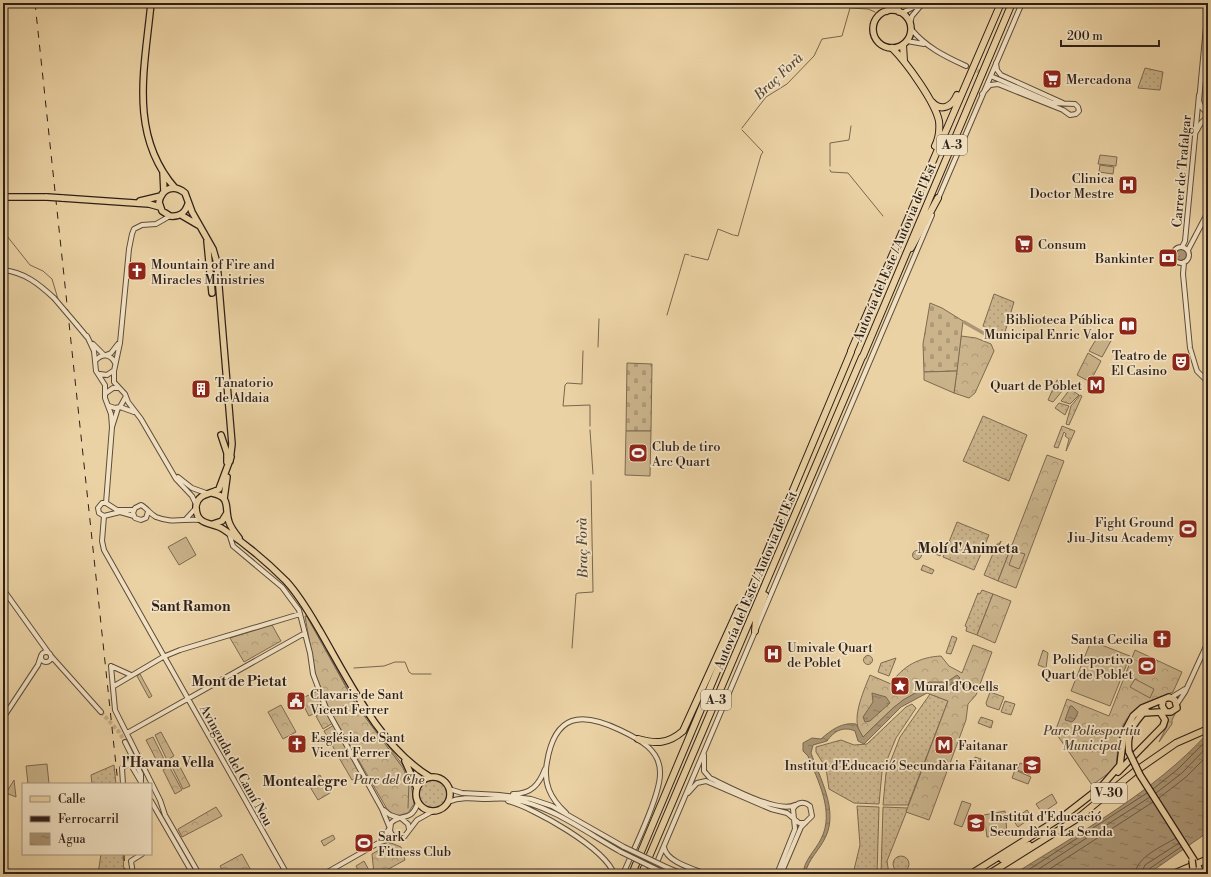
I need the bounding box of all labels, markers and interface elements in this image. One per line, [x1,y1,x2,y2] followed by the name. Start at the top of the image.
[1061,22,1159,48] scale bar
[1067,29,1103,44] text: 200 m
[750,49,807,105] water label: Braç Forà
[1041,68,1063,90] supermarket icon: Mercadona
[1066,72,1132,88] place label: Mercadona
[1169,114,1195,228] street label: Carrer de Trafalgar
[937,135,967,155] road number: A-3
[850,160,940,345] street label: Autovía del Este / Autovia de l'Est
[1029,171,1114,202] place label: Clinica Doctor Mestre
[1117,174,1139,196] hospital icon: Clinica Doctor Mestre
[1013,233,1035,255] supermarket icon: Consum
[1038,237,1087,253] place label: Consum
[1157,247,1179,269] bank icon: Bankinter
[1094,251,1154,267] place label: Bankinter
[151,257,275,288] place label: Mountain of Fire and Miracles Ministries
[126,260,148,282] church icon: Mountain of Fire and Miracles Ministries
[984,312,1114,343] place label: Biblioteca Pública Municipal Enric Valor
[1117,315,1139,337] library icon: Biblioteca Pública Municipal Enric Valor
[1111,348,1167,379] place label: Teatro de El Casino
[1170,351,1192,373] theatre icon: Teatro de El Casino
[1085,374,1107,396] metro station icon: Quart de Poblet
[215,375,274,406] place label: Tanatorio de Aldaia
[190,378,212,400] building icon: Tanatorio de Aldaia
[990,378,1082,394] place label: Quart de Poblet
[651,439,721,470] place label: Club de tiro Arc Quart
[627,442,649,464] sports icon: Club de tiro Arc Quart
[711,488,801,673] street label: Autovía del Este / Autovia de l'Est
[1067,515,1175,546] place label: Fight Ground Jiu-Jitsu Academy
[573,517,593,580] water label: Braç Forà
[1177,518,1199,540] sports icon: Fight Ground Jiu-Jitsu Academy
[917,540,1019,558] district label: Molí d'Animeta
[151,598,231,616] district label: Sant Ramon
[1151,628,1173,650] church icon: Santa Cecilia
[1071,632,1148,648] place label: Santa Cecilia
[787,640,873,671] place label: Umivale Quart de Poblet
[762,643,784,665] hospital icon: Umivale Quart de Poblet
[1041,652,1133,683] place label: Polideportivo Quart de Poblet
[1136,655,1158,677] sports icon: Polideportivo Quart de Poblet
[191,673,288,691] district label: Mont de Pietat
[889,675,911,697] place icon: Mural d'Ocells
[914,679,999,695] place label: Mural d'Ocells
[309,687,404,718] place label: Clavaris de Sant Vicent Ferrer
[285,690,307,712] public building icon: Clavaris de Sant Vicent Ferrer
[701,690,731,710] road number: A-3
[196,701,276,829] street label: Avinguda del Camí Nou
[1042,723,1141,754] park label: Parc Poliesportiu Municipal
[310,730,405,761] place label: Església de Sant Vicent Ferrer
[286,733,308,755] church icon: Església de Sant Vicent Ferrer
[933,734,955,756] metro station icon: Faitanar
[958,738,1008,754] place label: Faitanar
[122,754,215,772] district label: l'Havana Vella
[1021,754,1043,776] school or university icon: Institut d'Educació Secundària Faitanar
[785,758,1018,774] place label: Institut d'Educació Secundària Faitanar
[352,772,425,788] park label: Parc del Che
[262,773,348,791] district label: Montealegre
[22,783,152,855] legend
[1091,783,1127,803] road number: V-30
[58,792,85,807] text: Calle
[990,809,1113,840] place label: Institut d'Educació Secundària La Senda
[58,812,119,827] text: Ferrocarril
[965,812,987,834] school or university icon: Institut d'Educació Secundària La Senda
[378,829,451,860] place label: Sark Fitness Club
[57,832,87,847] text: Agua
[353,832,375,854] sports icon: Sark Fitness Club

